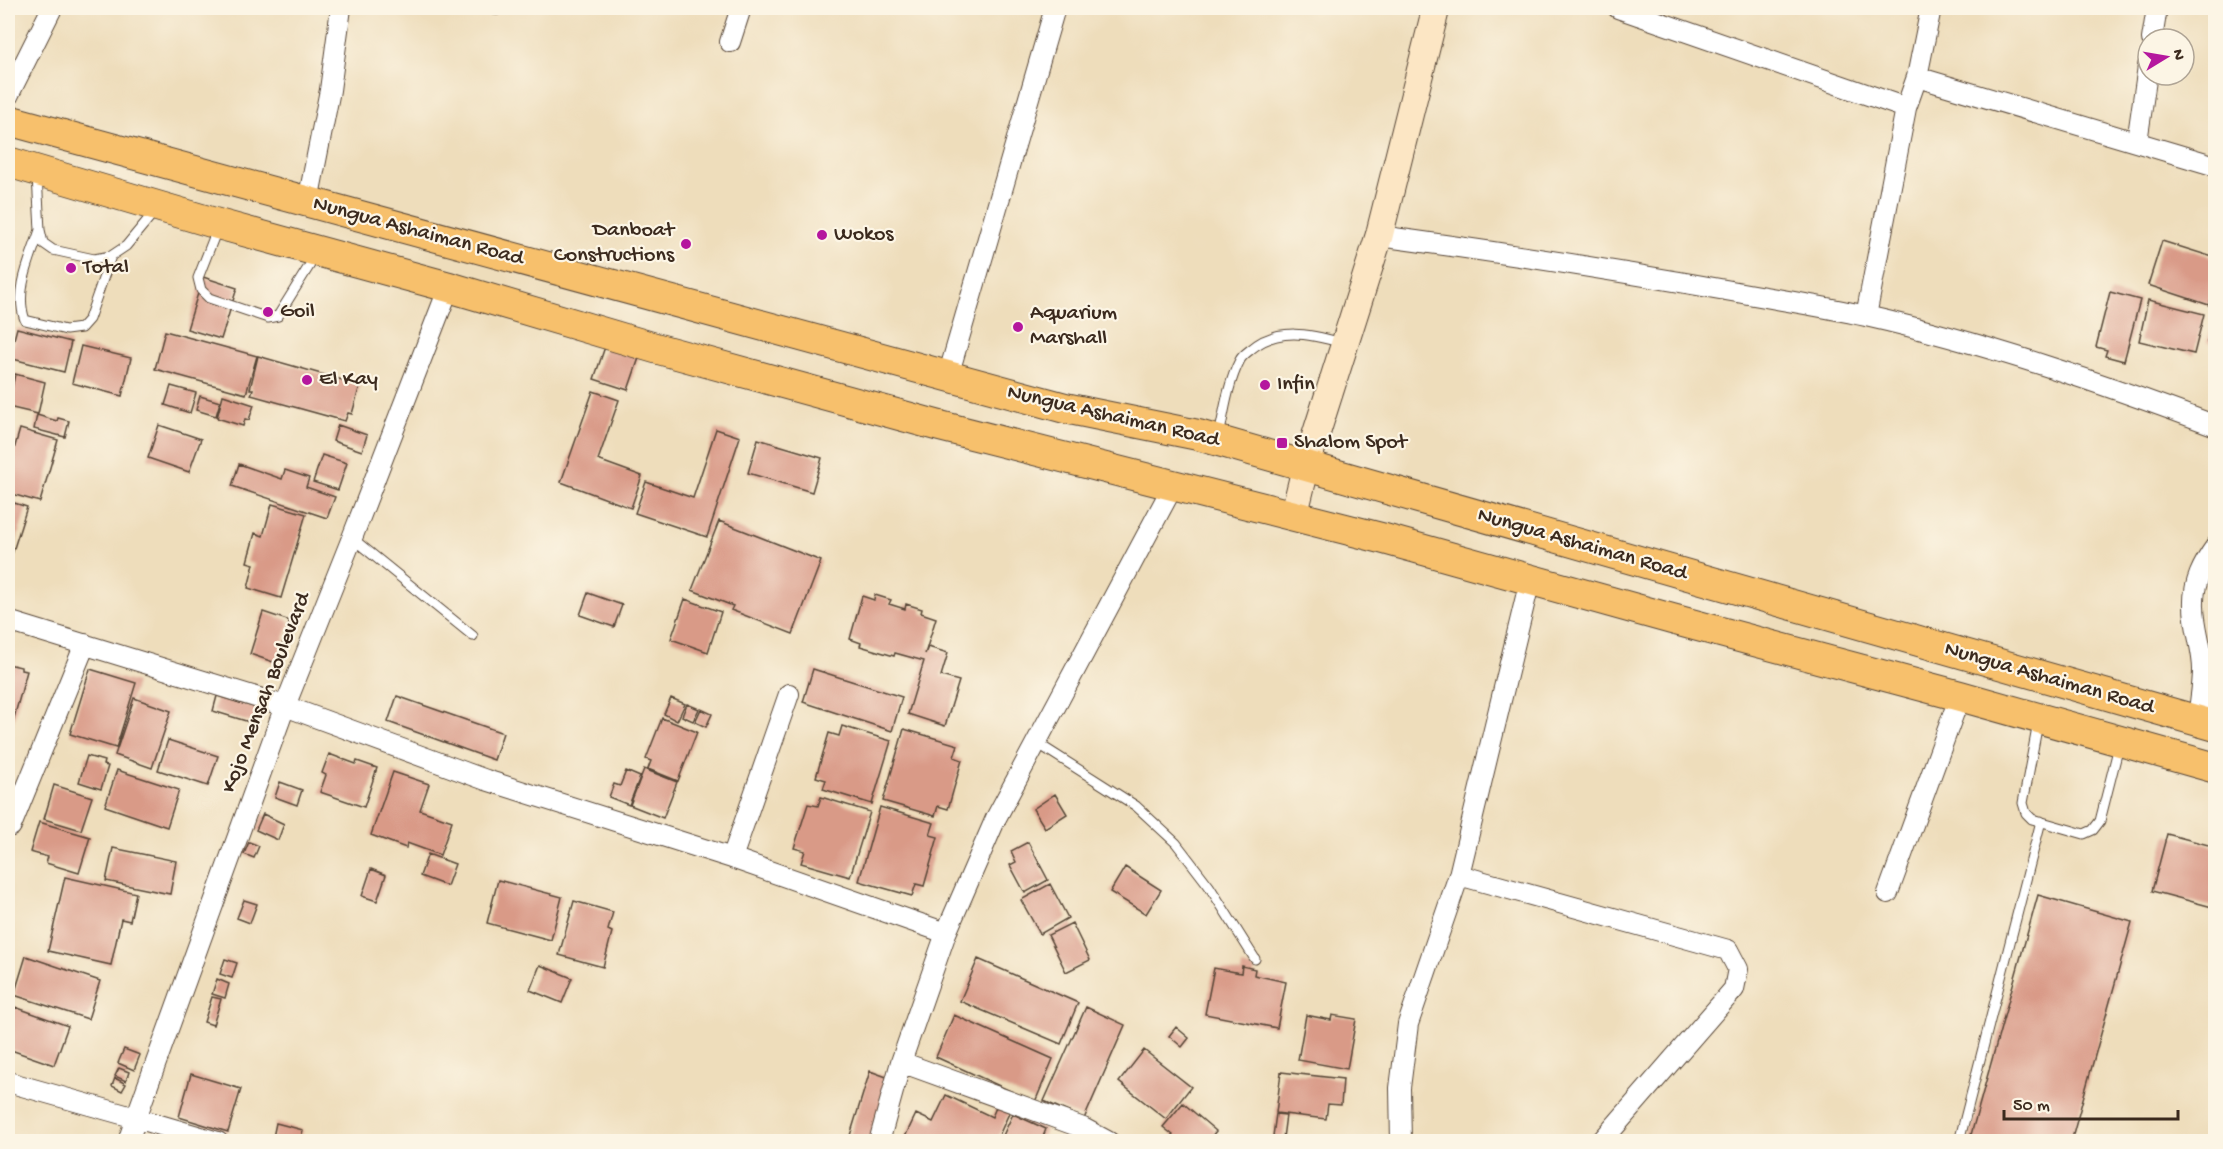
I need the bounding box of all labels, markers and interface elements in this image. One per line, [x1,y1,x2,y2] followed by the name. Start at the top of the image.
[2136,27,2196,87] north arrow
[2167,48,2188,62] text: N
[310,191,528,273] street label: Nungua Ashaiman Road
[554,218,676,269] place label: Danboat Constructions
[834,222,894,248] place label: Wokos
[815,228,829,242] marker: Wokos
[679,237,693,251] marker: Danboat Constructions
[81,255,129,281] place label: Total
[64,261,78,275] marker: Total
[280,299,315,325] place label: Goil
[1030,301,1118,352] place label: Aquarium Marshall
[261,305,275,319] marker: Goil
[1011,320,1025,334] marker: Aquarium Marshall
[319,367,378,393] place label: El Kay
[1277,372,1315,398] place label: Infin
[300,373,314,387] marker: El Kay
[1258,378,1272,392] marker: Infin
[1004,380,1224,455] street label: Nungua Ashaiman Road
[1294,430,1409,456] place label: Shalom Spot
[1275,436,1289,450] marker: Shalom Spot
[1474,503,1692,588] street label: Nungua Ashaiman Road
[217,587,318,797] street label: Kojo Mensah Boulevard
[1941,637,2159,722] street label: Nungua Ashaiman Road
[2004,1083,2178,1121] scale bar
[2013,1096,2050,1117] text: 50 m

